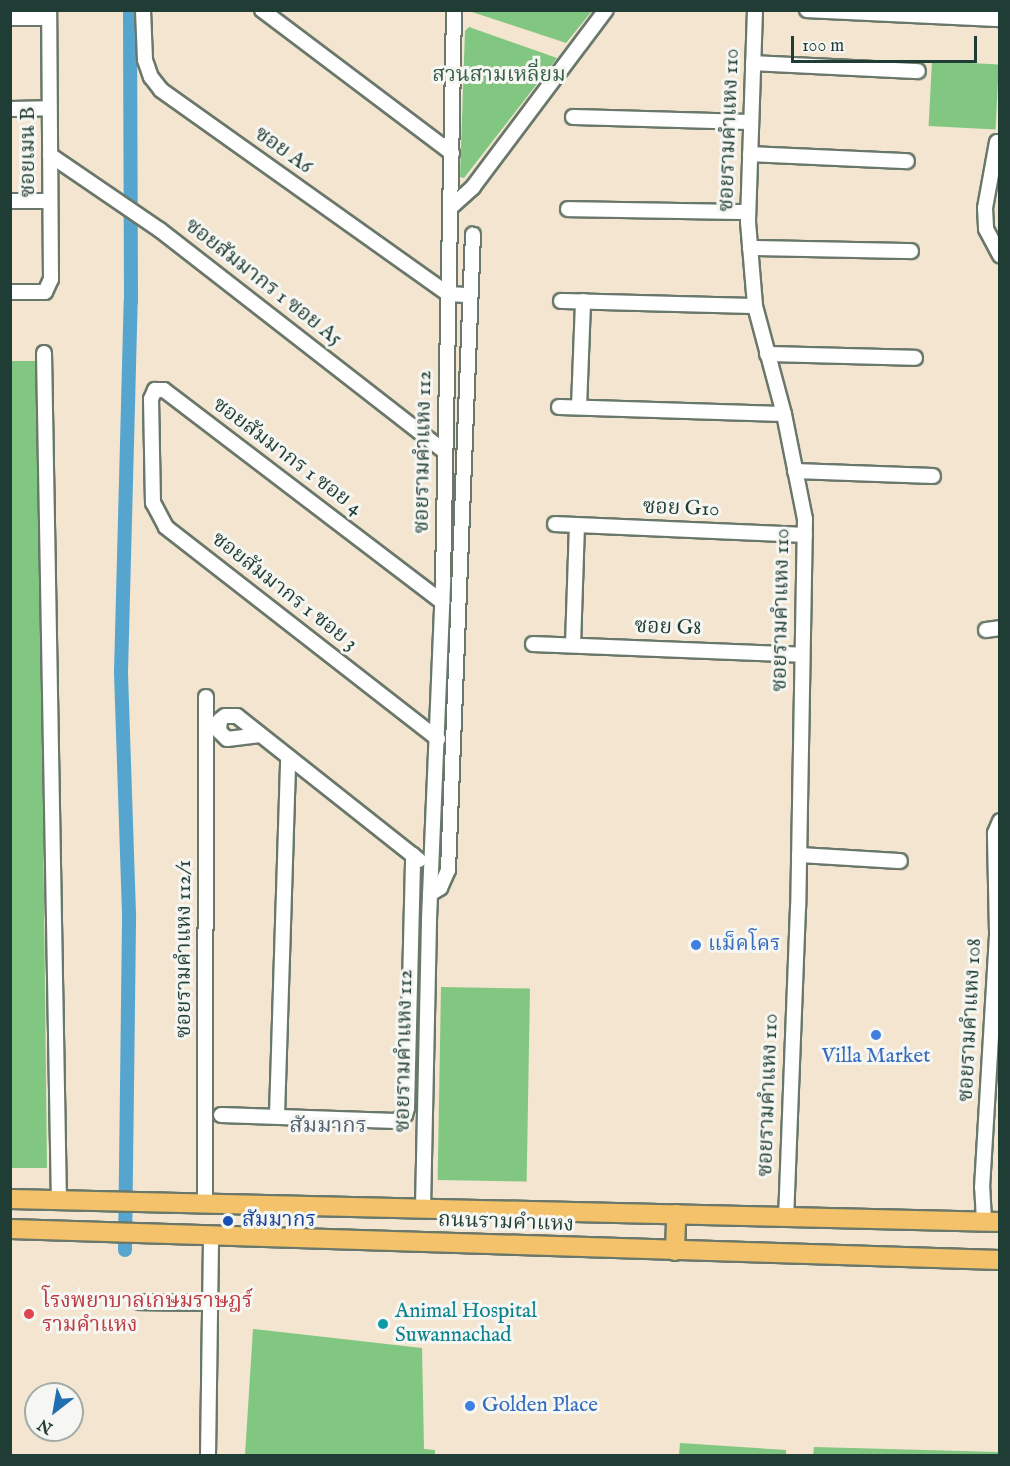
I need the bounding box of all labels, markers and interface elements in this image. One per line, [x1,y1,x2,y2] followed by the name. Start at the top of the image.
[794,24,980,62] scale bar
[802,35,844,58] text: 100 m
[715,48,745,212] street label: ซอยรามคำแหง 110
[432,63,566,89] park label: สวนสามเหลี่ยม
[16,107,42,197] street label: ซอยเมน B
[249,122,317,180] street label: ซอย A6
[179,214,347,352] street label: ซอยสัมมากร 1 ซอย A5
[410,370,438,534] street label: ซอยรามคำแหง 112
[207,393,367,521] street label: ซอยสัมมากร 1 ซอย 4
[642,495,720,523] street label: ซอย G10
[206,527,362,657] street label: ซอยสัมมากร 1 ซอย 3
[768,528,796,692] street label: ซอยรามคำแหง 110
[634,614,702,642] street label: ซอย G8
[172,860,198,1038] street label: ซอยรามคำแหง 112/1
[708,932,780,958] place label: แม็คโคร
[689,938,703,952] marker: แม็คโคร
[954,938,988,1102] street label: ซอยรามคำแหง 108
[391,969,419,1133] street label: ซอยรามคำแหง 112
[754,1013,784,1177] street label: ซอยรามคำแหง 110
[869,1028,883,1042] marker: Villa Market
[822,1044,930,1070] place label: Villa Market
[289,1114,367,1140] district label: สัมมากร
[242,1208,316,1234] place label: สัมมากร
[438,1208,574,1238] street label: ถนนรามคำแหง
[219,1212,237,1230] marker: สัมมากร
[42,1289,252,1339] place label: โรงพยาบาลเกษมราษฎร์ รามคำแหง
[395,1299,537,1349] place label: Animal Hospital Suwannachad
[20,1305,38,1323] marker: โรงพยาบาลเกษมราษฎร์ รามคำแหง
[376,1317,390,1331] marker: Animal Hospital Suwannachad
[24,1382,84,1442] north arrow
[482,1393,598,1419] place label: Golden Place
[463,1399,477,1413] marker: Golden Place
[35,1414,57,1438] text: N

